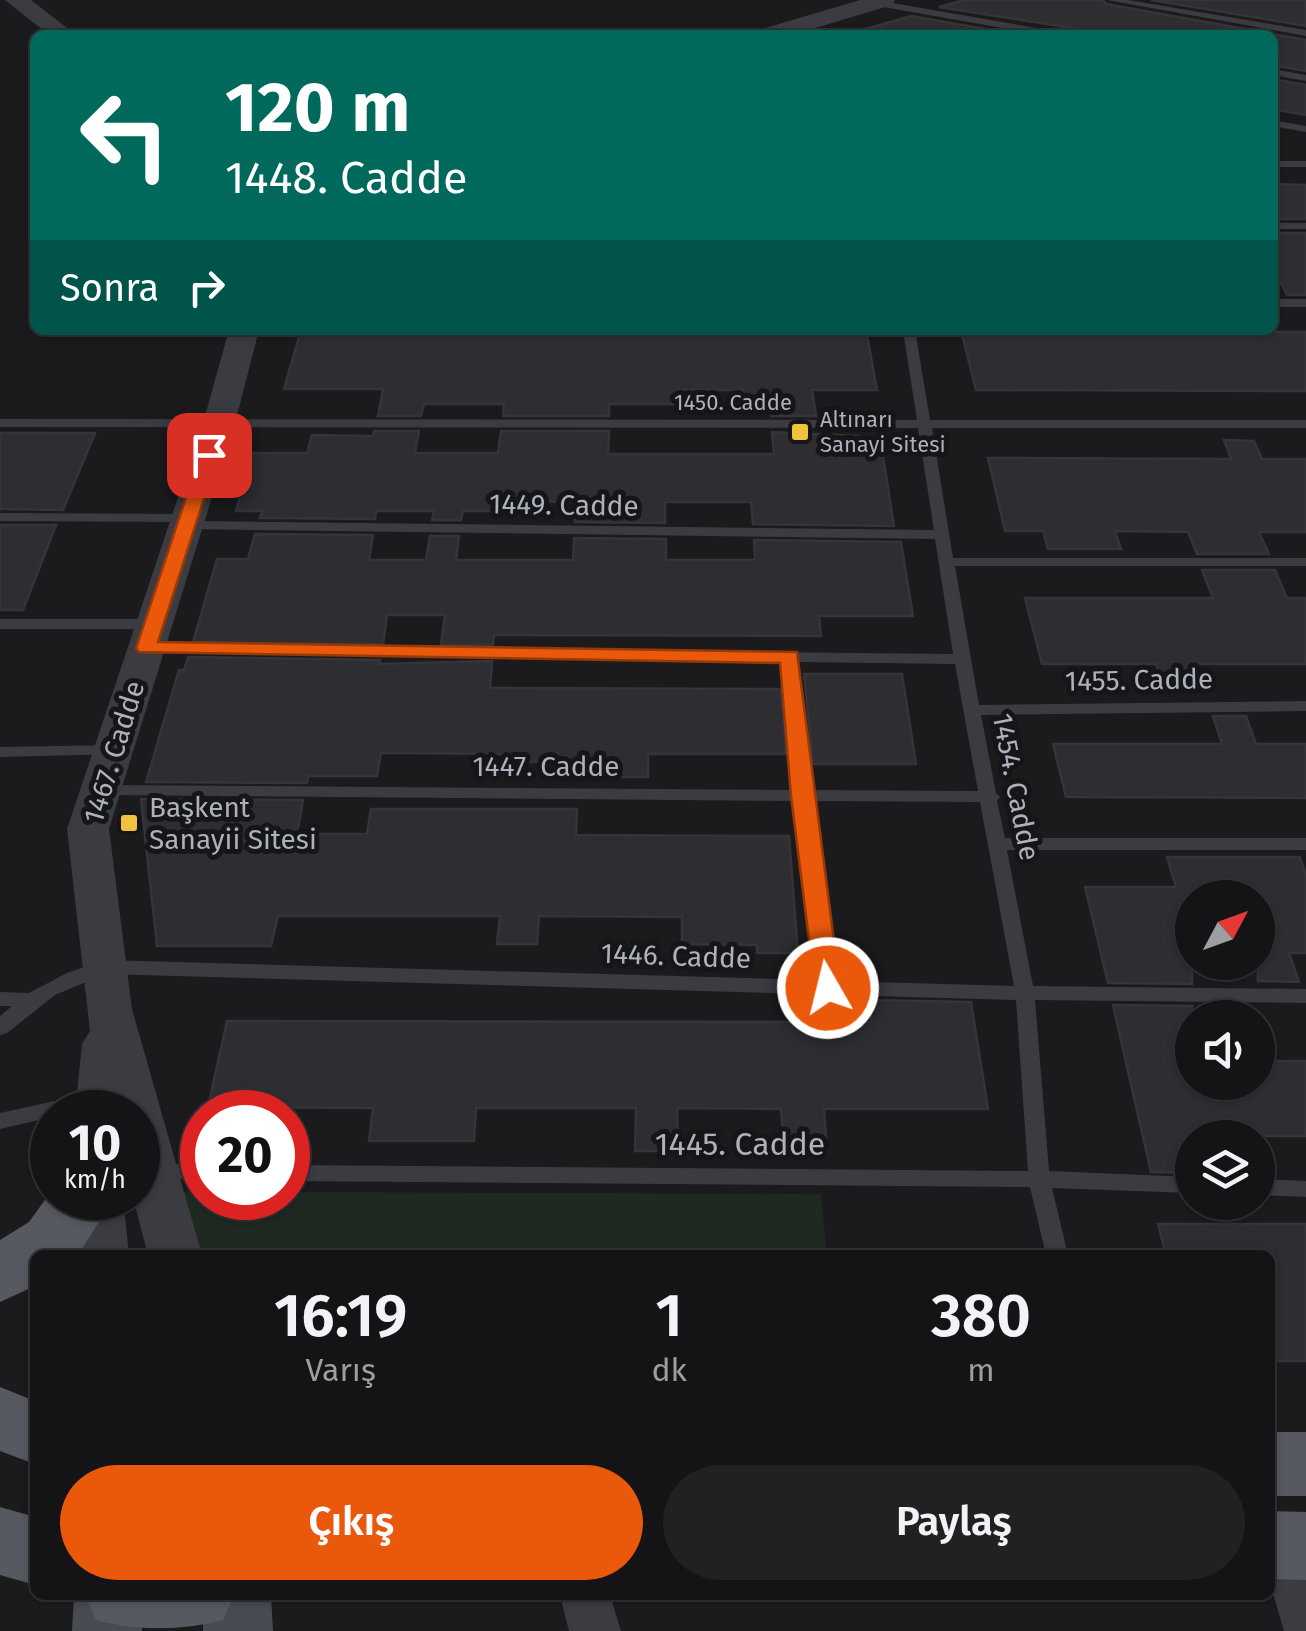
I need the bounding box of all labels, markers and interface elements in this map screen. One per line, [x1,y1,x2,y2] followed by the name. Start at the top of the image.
[225,66,410,150] text: 120 m
[60,70,190,200] icon: left
[225,151,467,205] text: 1448. Cadde
[179,260,234,315] icon: right
[60,265,159,311] text: Sonra
[674,389,792,416] street label: 1450. Cadde
[820,406,946,458] place label: Altınarı Sanayi Sitesi
[167,413,252,498] pin
[789,421,811,443] marker: Altınarı Sanayi Sitesi
[182,428,237,483] icon: arrive
[489,487,639,523] street label: 1449. Cadde
[1065,662,1213,698] street label: 1455. Cadde
[77,677,151,827] street label: 1467. Cadde
[986,711,1046,863] street label: 1454. Cadde
[472,750,620,783] street label: 1447. Cadde
[149,791,317,856] place label: Başkent Sanayii Sitesi
[118,812,140,834] marker: Başkent Sanayii Sitesi
[1175,880,1275,980] north arrow
[1175,880,1275,1220] map controls
[776,936,880,1040] position arrow
[600,937,752,975] street label: 1446. Cadde
[1175,1000,1275,1100] button: sound
[180,1090,310,1220] speed limit sign: 20
[69,1113,121,1173] text: 10
[1175,1120,1275,1220] button: layers
[655,1125,825,1163] street label: 1445. Cadde
[64,1165,126,1195] text: km/h
[274,1280,407,1352] text: 16:19
[656,1280,683,1352] text: 1
[931,1280,1031,1352] text: 380
[306,1351,376,1389] text: Varış
[651,1351,687,1389] text: dk
[967,1351,995,1389] text: m
[60,1465,643,1580] button: Çıkış
[663,1465,1245,1580] button: Paylaş

